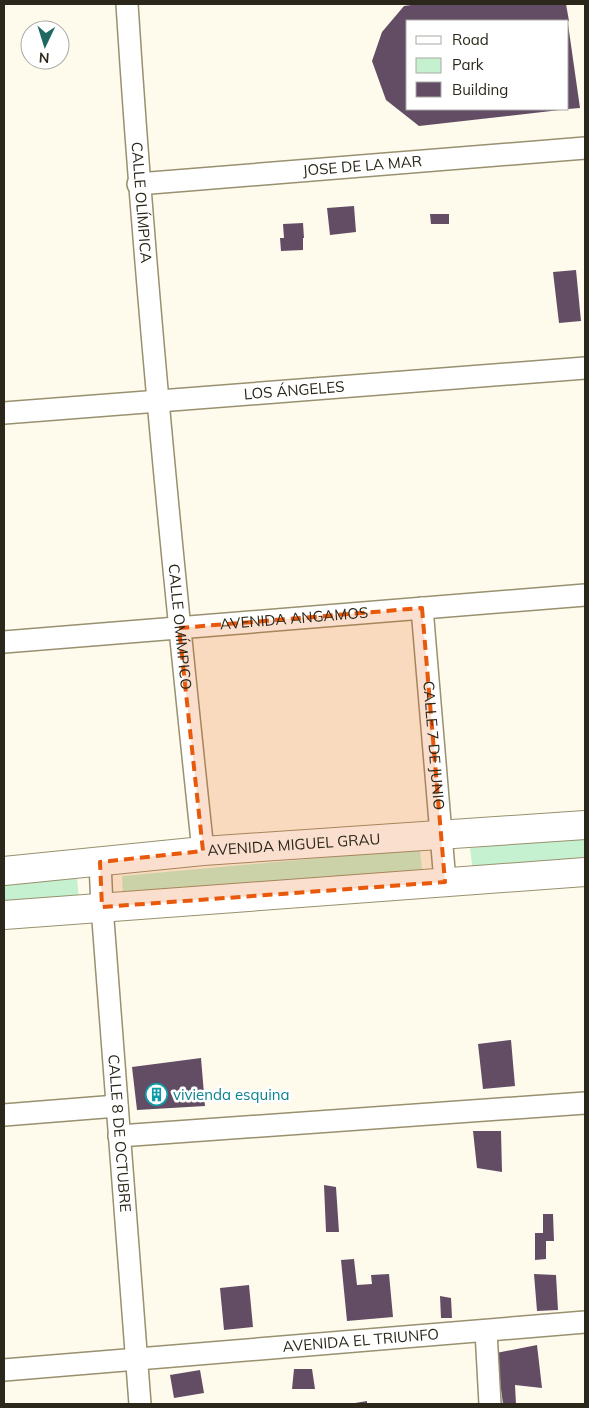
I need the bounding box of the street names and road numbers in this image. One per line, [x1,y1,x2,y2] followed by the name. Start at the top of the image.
[128,141,156,264] street label: CALLE OLÍMPICA
[302,151,423,180] street label: JOSE DE LA MAR
[243,377,345,403] street label: LOS ÁNGELES
[164,563,196,691] street label: CALLE OMÍMPICO
[219,603,369,634] street label: AVENIDA ANGAMOS
[419,680,449,811] street label: CALLE 7 DE JUNIO
[207,829,381,860] street label: AVENIDA MIGUEL GRAU
[104,1054,135,1213] street label: CALLE 8 DE OCTUBRE
[282,1324,440,1356] street label: AVENIDA EL TRIUNFO

